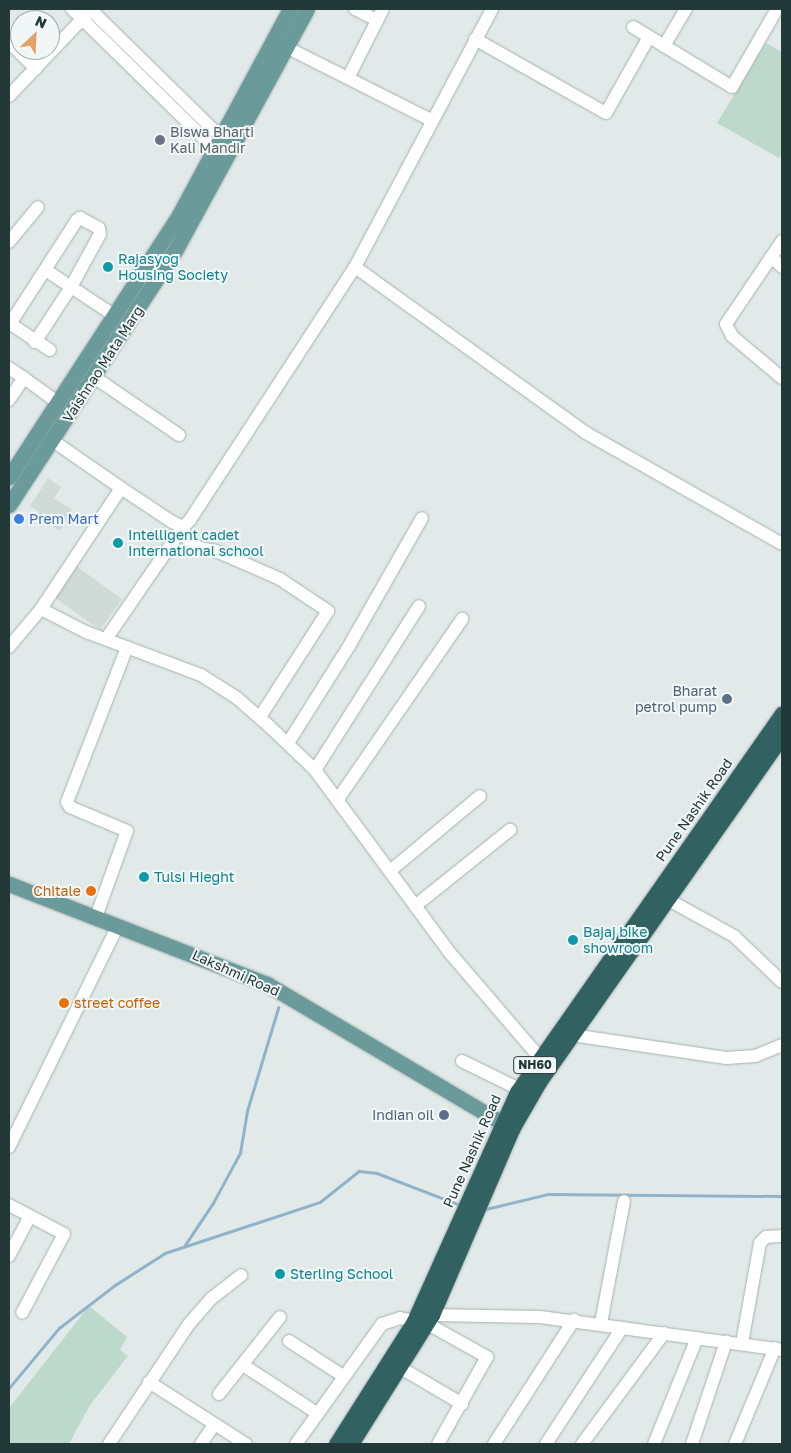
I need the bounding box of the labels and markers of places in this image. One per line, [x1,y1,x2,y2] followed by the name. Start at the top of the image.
[170,124,254,156] place label: Biswa Bharti Kali Mandir
[154,134,166,146] marker: Biswa Bharti Kali Mandir
[118,251,228,284] place label: Rajasyog Housing Society
[102,261,114,273] marker: Rajasyog Housing Society
[29,511,99,527] place label: Prem Mart
[13,513,25,525] marker: Prem Mart
[128,527,264,560] place label: Intelligent cadet International school
[112,537,124,549] marker: Intelligent cadet International school
[635,683,717,716] place label: Bharat petrol pump
[721,693,733,705] marker: Bharat petrol pump
[154,869,234,885] place label: Tulsi Hieght
[138,871,150,883] marker: Tulsi Hieght
[33,883,81,899] place label: Chitale
[85,885,97,897] marker: Chitale
[583,924,653,956] place label: Bajaj bike showroom
[567,934,579,946] marker: Bajaj bike showroom
[74,995,160,1011] place label: street coffee
[58,997,70,1009] marker: street coffee
[372,1107,434,1123] place label: Indian oil
[438,1109,450,1121] marker: Indian oil
[290,1266,393,1282] place label: Sterling School
[274,1268,286,1280] marker: Sterling School

